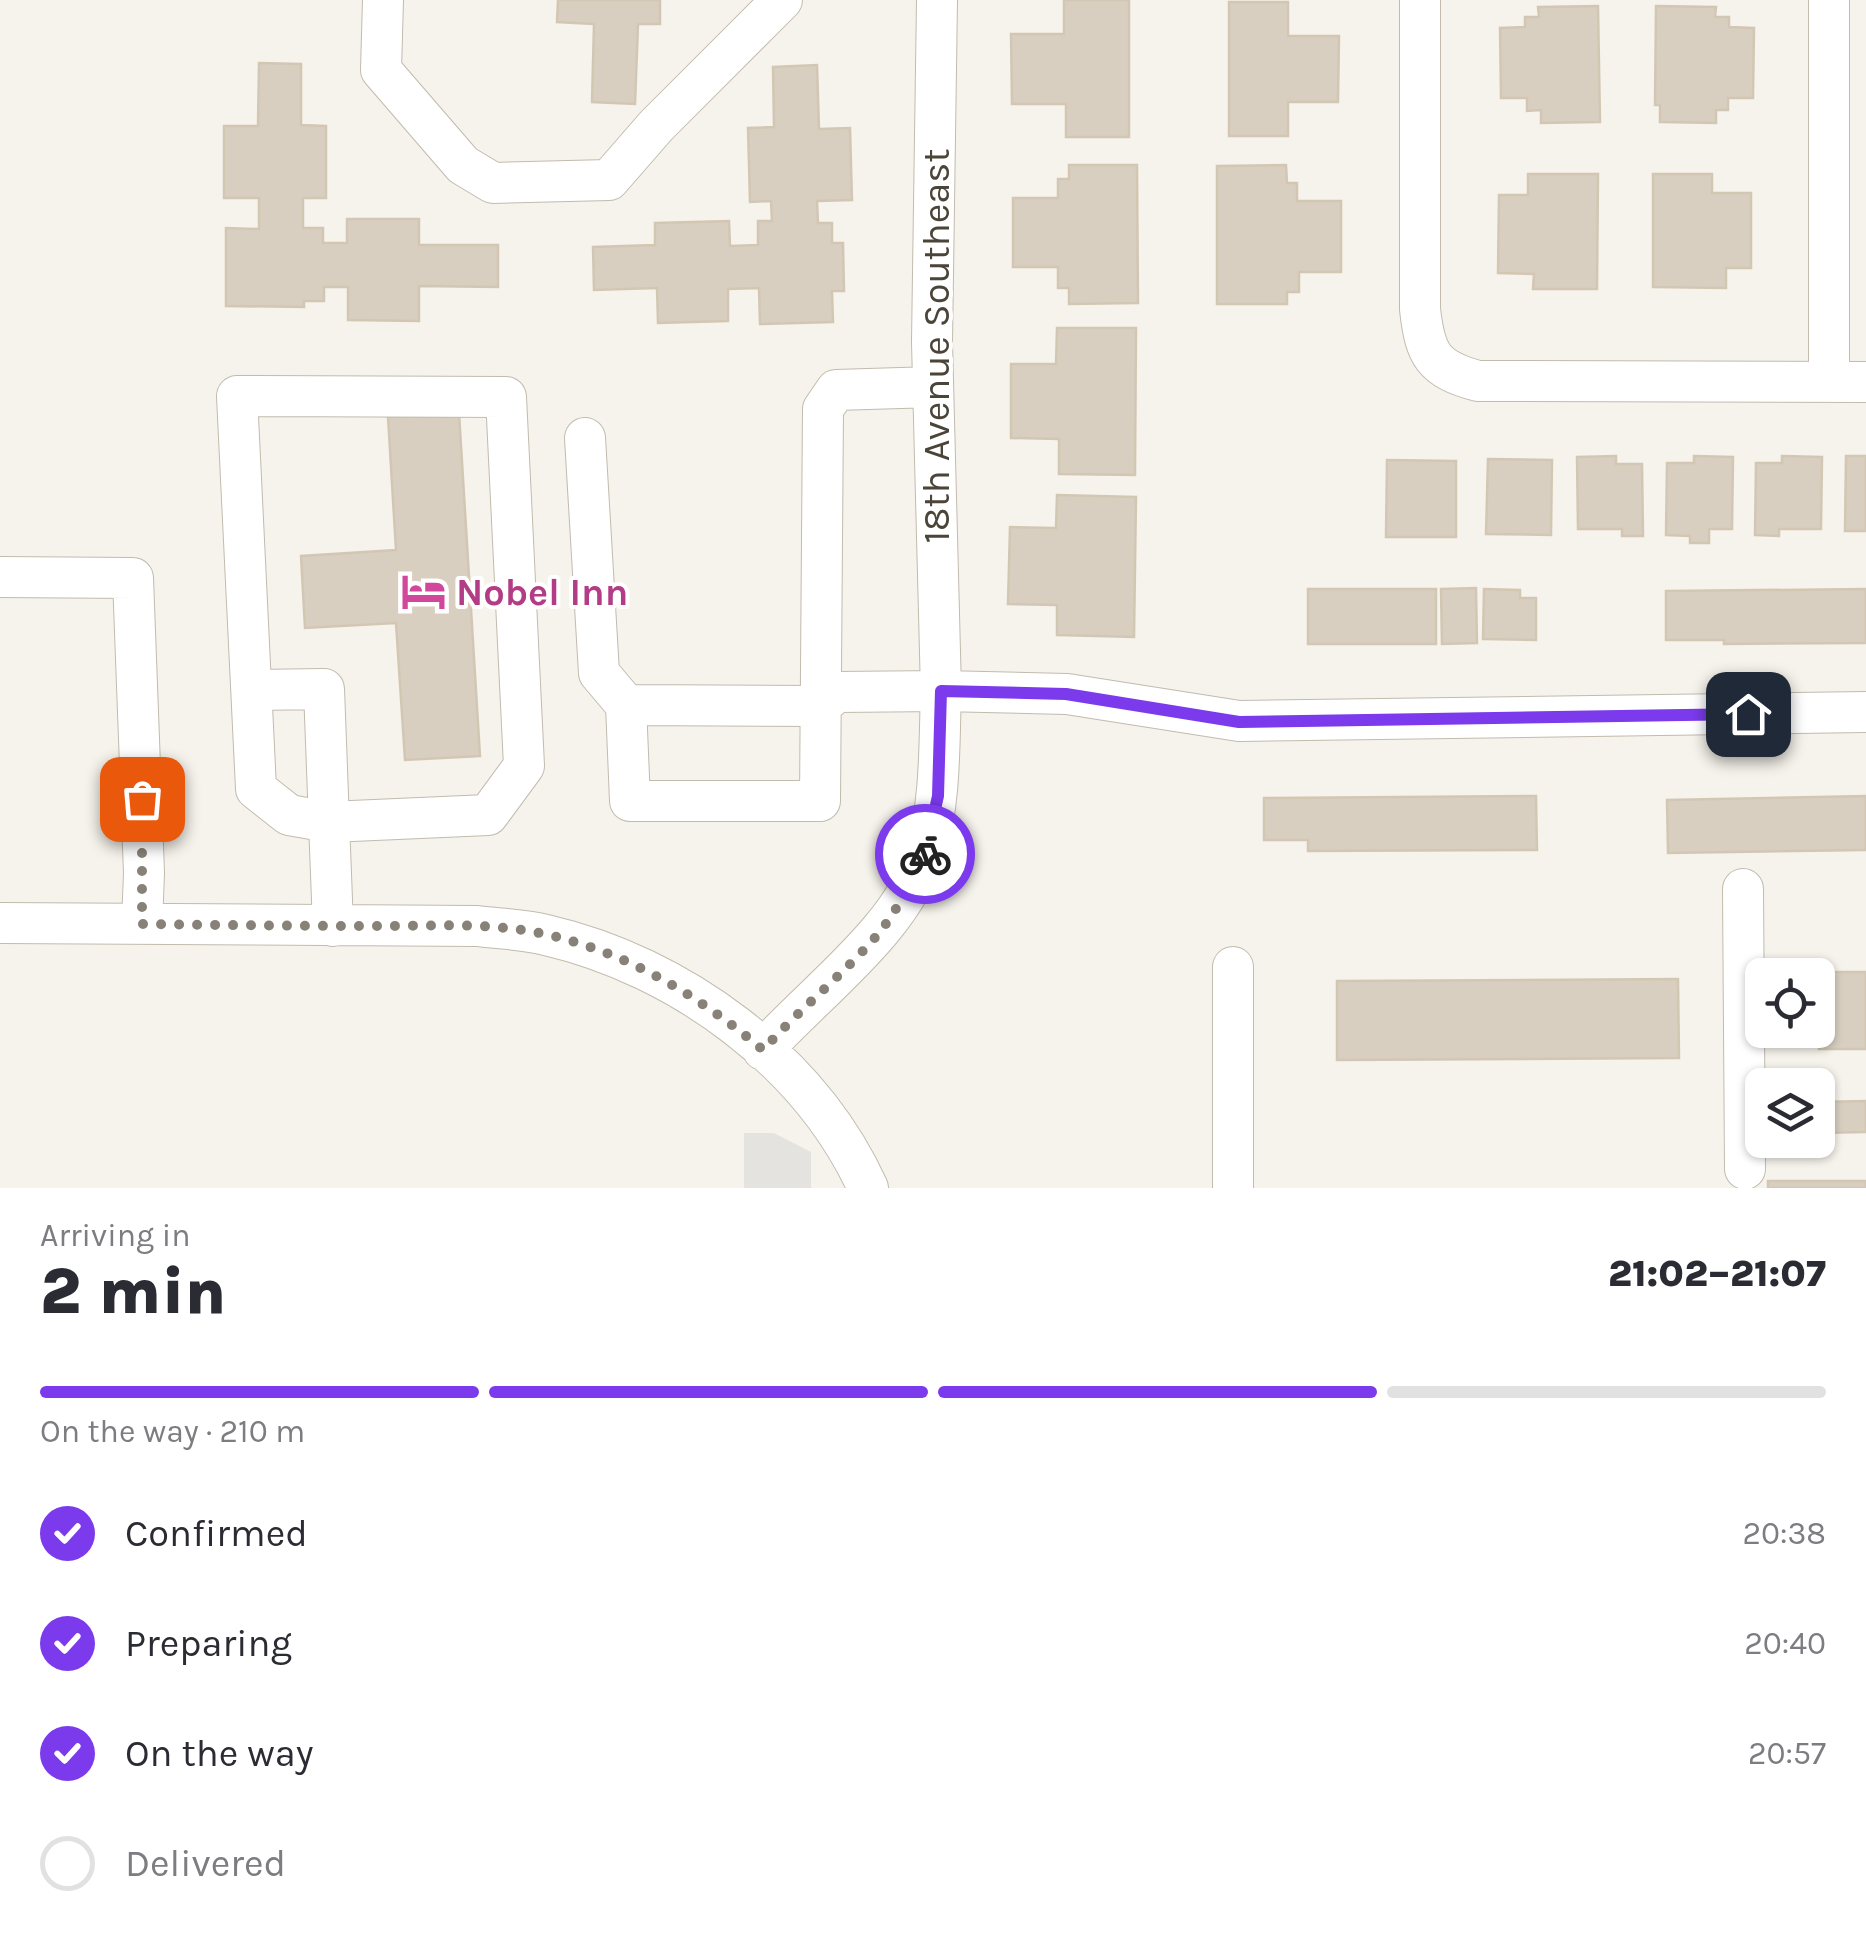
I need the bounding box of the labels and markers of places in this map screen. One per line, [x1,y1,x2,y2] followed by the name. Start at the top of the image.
[399,568,447,616] hotel icon: Nobel Inn
[456,570,628,615] place label: Nobel Inn
[1706,672,1791,757] pin
[100,757,185,842] pin

